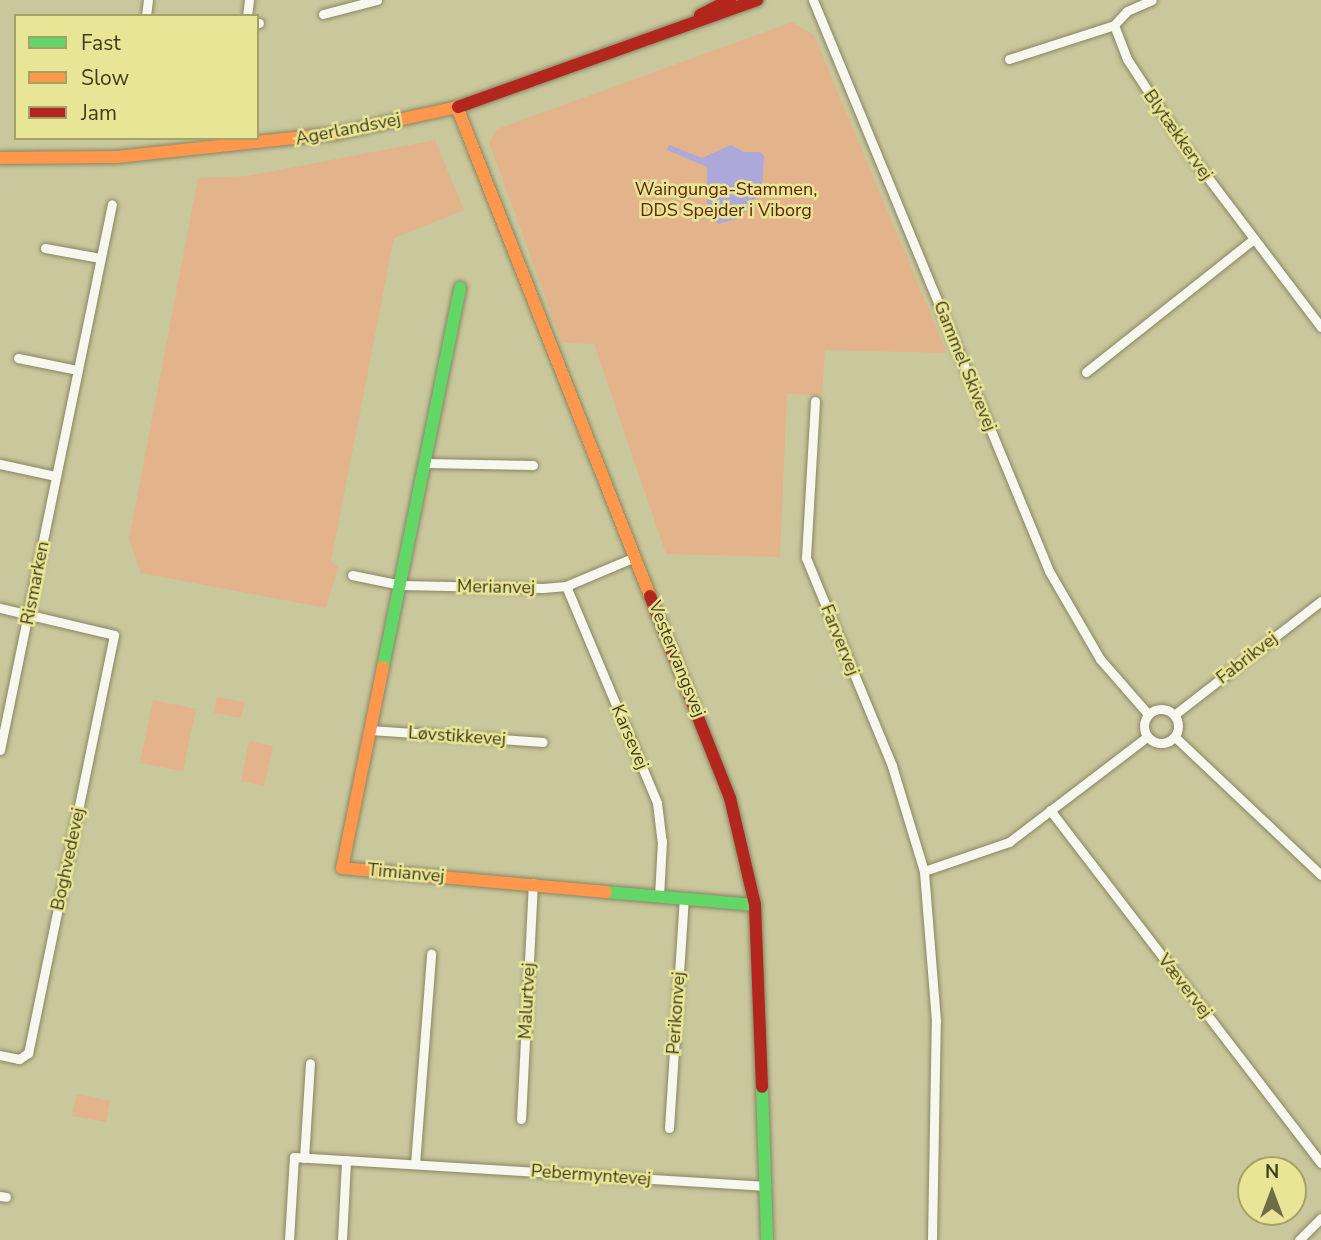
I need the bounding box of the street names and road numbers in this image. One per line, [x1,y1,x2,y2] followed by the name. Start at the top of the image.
[1139,85,1217,185] street label: Blytækkervej
[294,108,402,150] street label: Agerlandsvej
[929,298,1001,434] street label: Gammel Skivevej
[16,539,54,627] street label: Rismarken
[457,576,535,598] street label: Merianvej
[644,598,710,720] street label: Vestervangsvej
[816,601,864,679] street label: Farvervej
[1212,627,1282,689] street label: Fabrikvej
[607,701,653,773] street label: Karsevej
[407,722,507,750] street label: Løvstikkevej
[47,806,89,912] street label: Boghvedevej
[367,859,445,887] street label: Timianvej
[1153,950,1217,1022] street label: Vævervej
[514,962,540,1040] street label: Malurtvej
[662,971,690,1055] street label: Perikonvej
[530,1160,652,1190] street label: Pebermyntevej

